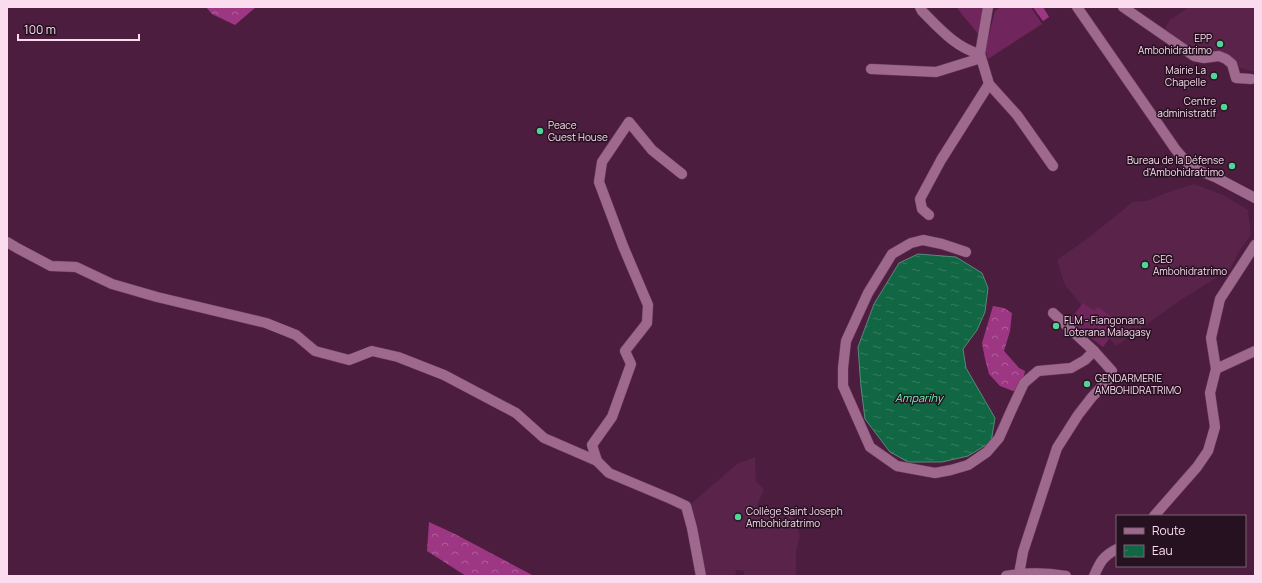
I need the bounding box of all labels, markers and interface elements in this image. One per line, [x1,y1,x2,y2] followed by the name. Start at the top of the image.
[18,16,139,42] scale bar
[24,21,56,38] text: 100 m
[1138,31,1212,57] place label: EPP Ambohidratrimo
[1215,39,1225,49] marker: EPP Ambohidratrimo
[1165,63,1206,89] place label: Mairie La Chapelle
[1209,71,1219,81] marker: Mairie La Chapelle
[1157,94,1216,120] place label: Centre administratif
[1219,102,1229,112] marker: Centre administratif
[548,118,608,144] place label: Peace Guest House
[535,126,545,136] marker: Peace Guest House
[1127,153,1224,179] place label: Bureau de la Défense d'Ambohidratrimo
[1227,161,1237,171] marker: Bureau de la Défense d'Ambohidratrimo
[1153,252,1227,278] place label: CEG Ambohidratrimo
[1140,260,1150,270] marker: CEG Ambohidratrimo
[1064,313,1152,339] place label: FLM - Fiangonana Loterana Malagasy
[1051,321,1061,331] marker: FLM - Fiangonana Loterana Malagasy
[1095,371,1181,397] place label: GENDARMERIE AMBOHIDRATRIMO
[1082,379,1092,389] marker: GENDARMERIE AMBOHIDRATRIMO
[895,390,945,405] water label: Amparihy
[746,504,843,530] place label: Collège Saint Joseph Ambohidratrimo
[733,512,743,522] marker: Collège Saint Joseph Ambohidratrimo
[1116,515,1246,567] legend
[1152,522,1185,539] text: Route
[1152,542,1173,559] text: Eau

